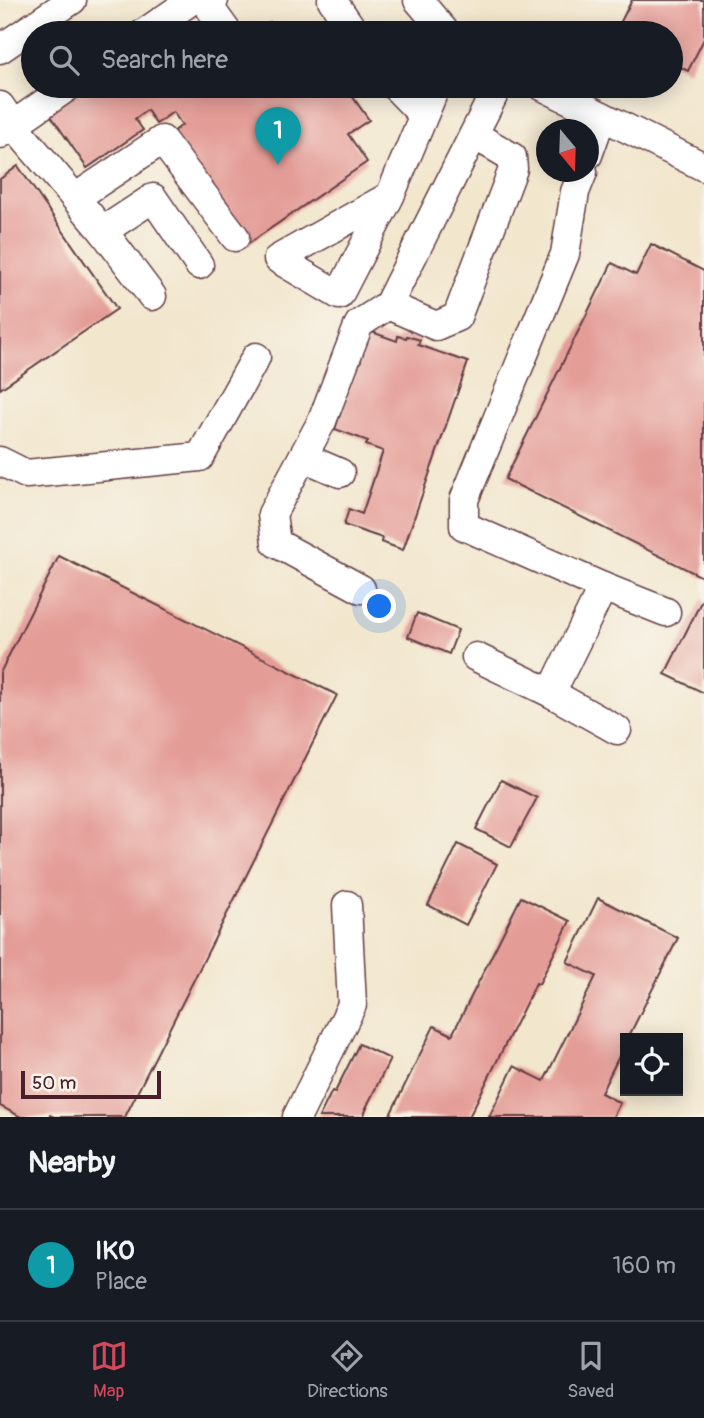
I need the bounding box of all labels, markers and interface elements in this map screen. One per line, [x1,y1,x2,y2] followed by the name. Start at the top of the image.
[21,21,683,98] search box
[45,41,83,79] icon: search
[101,44,228,76] text: Search here
[255,107,301,165] pin: 1
[536,119,599,182] north arrow
[362,589,396,623] your location
[620,1033,683,1096] map controls
[620,1033,683,1096] button: locate
[21,1068,161,1100] scale bar
[32,1071,76,1095] text: 50 m
[28,1144,115,1181] text: Nearby
[95,1235,135,1267] text: IKO
[47,1251,56,1280] text: 1
[612,1251,676,1280] text: 160 m
[95,1267,147,1296] text: Place
[90,1337,128,1403] tab: Map
[307,1337,388,1403] tab: Directions
[567,1337,614,1403] tab: Saved

